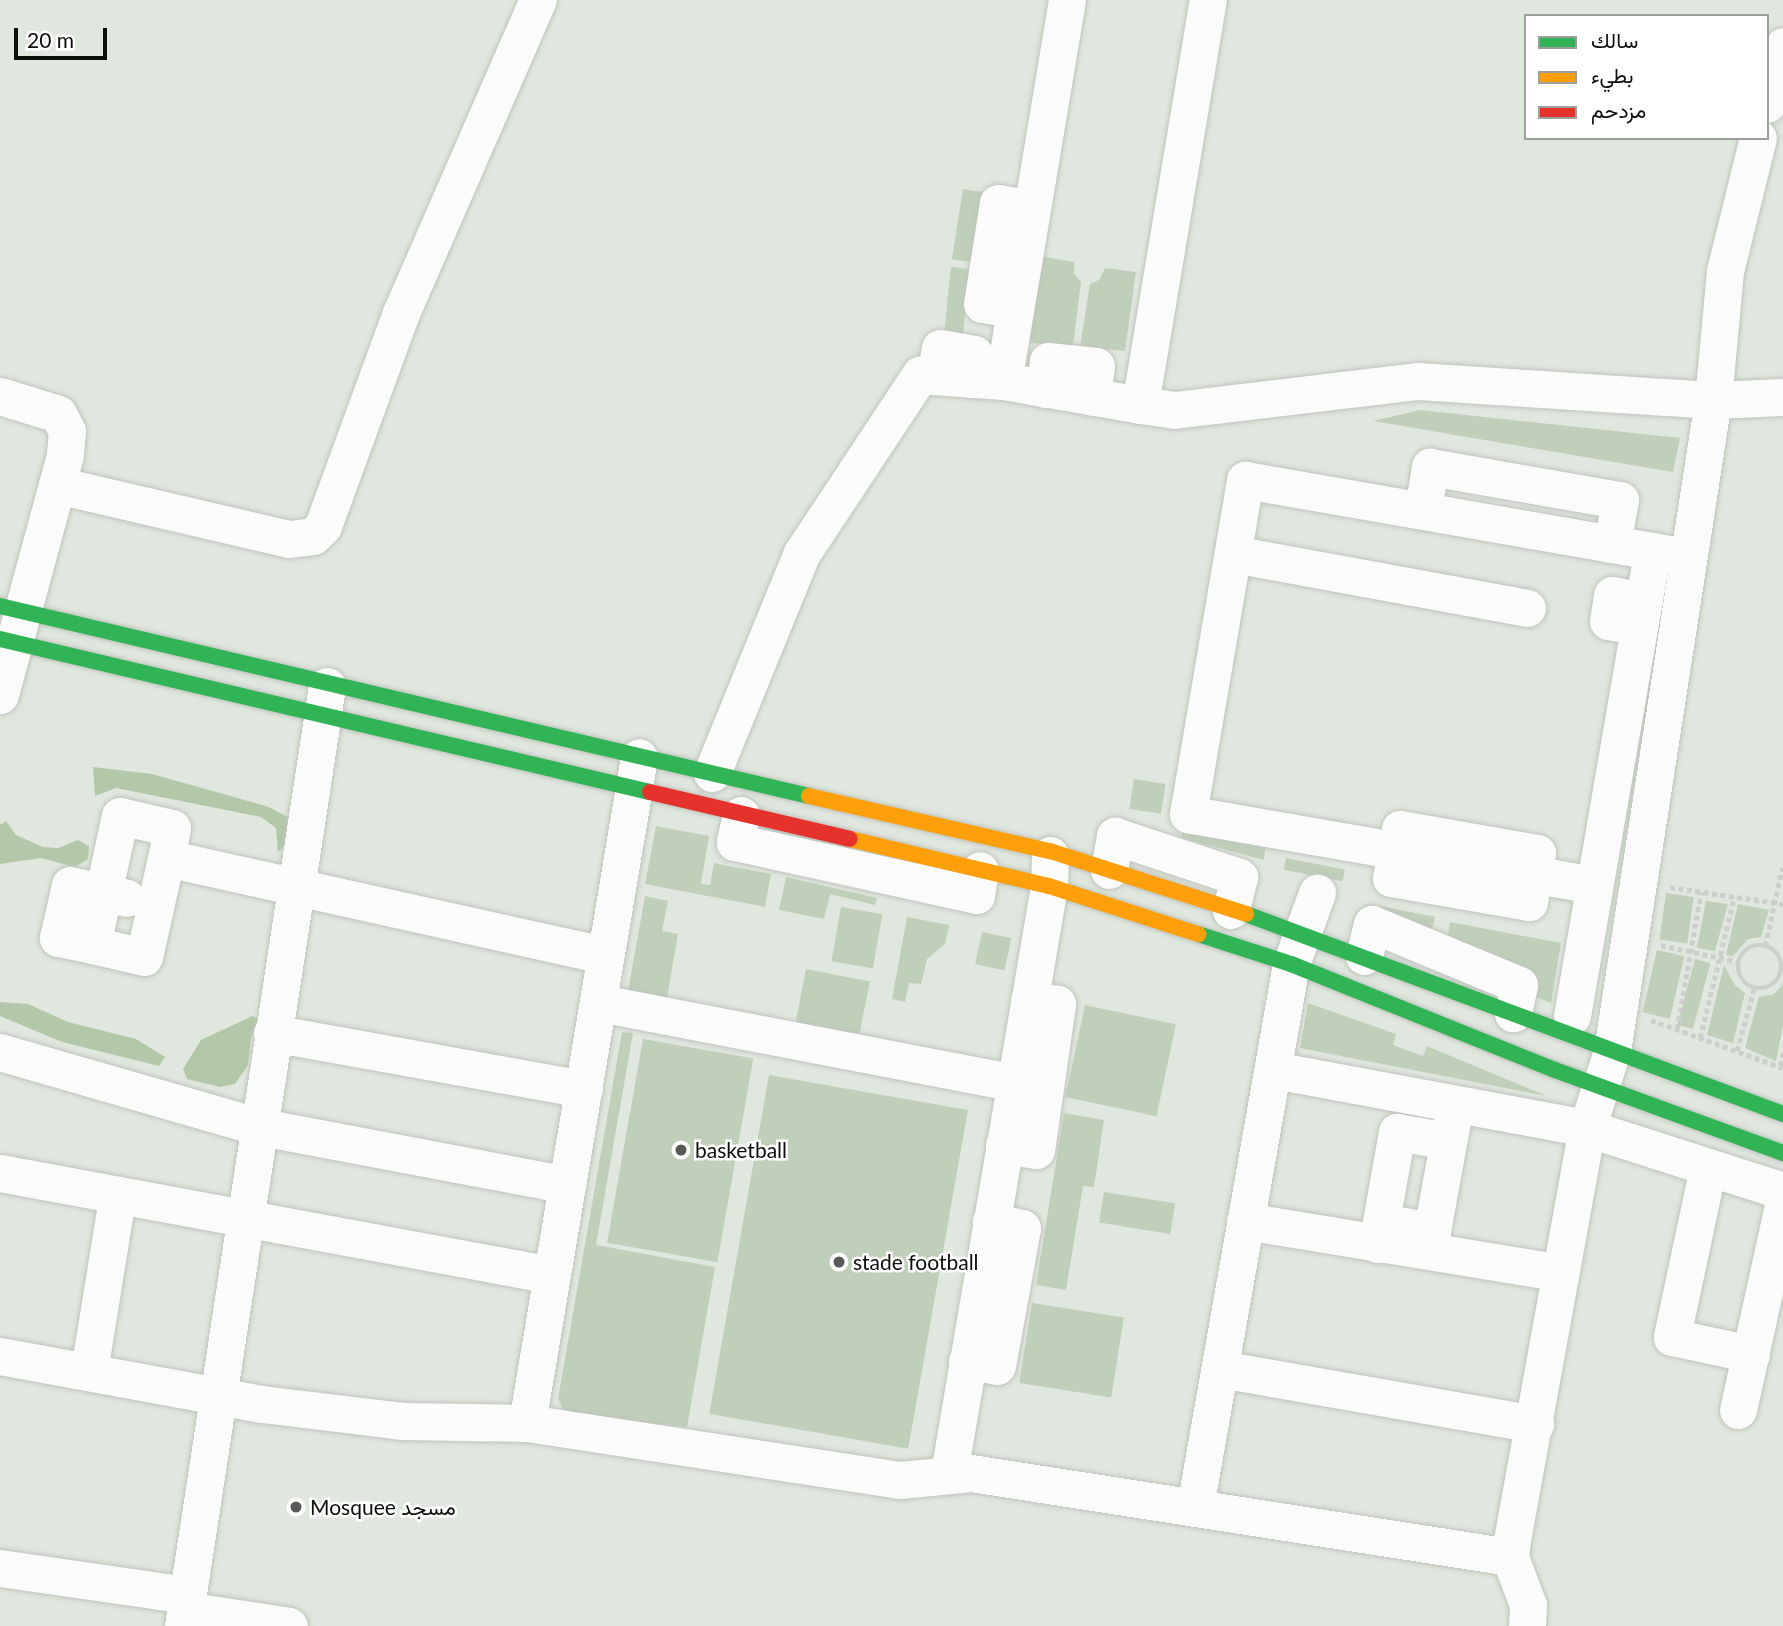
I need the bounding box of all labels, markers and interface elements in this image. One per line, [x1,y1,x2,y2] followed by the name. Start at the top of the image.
[18,14,110,58] scale bar
[1524,14,1769,140] legend
[27,27,74,52] text: 20 m
[1591,27,1638,52] text: سالك
[1591,62,1634,87] text: بطيء
[1591,97,1646,122] text: مزدحم
[695,1137,787,1163] place label: basketball
[673,1142,689,1158] marker: basketball
[853,1249,979,1275] place label: stade football
[831,1254,847,1270] marker: stade football
[310,1494,456,1520] place label: Mosquee مسجد
[288,1499,304,1515] marker: Mosquee مسجد

